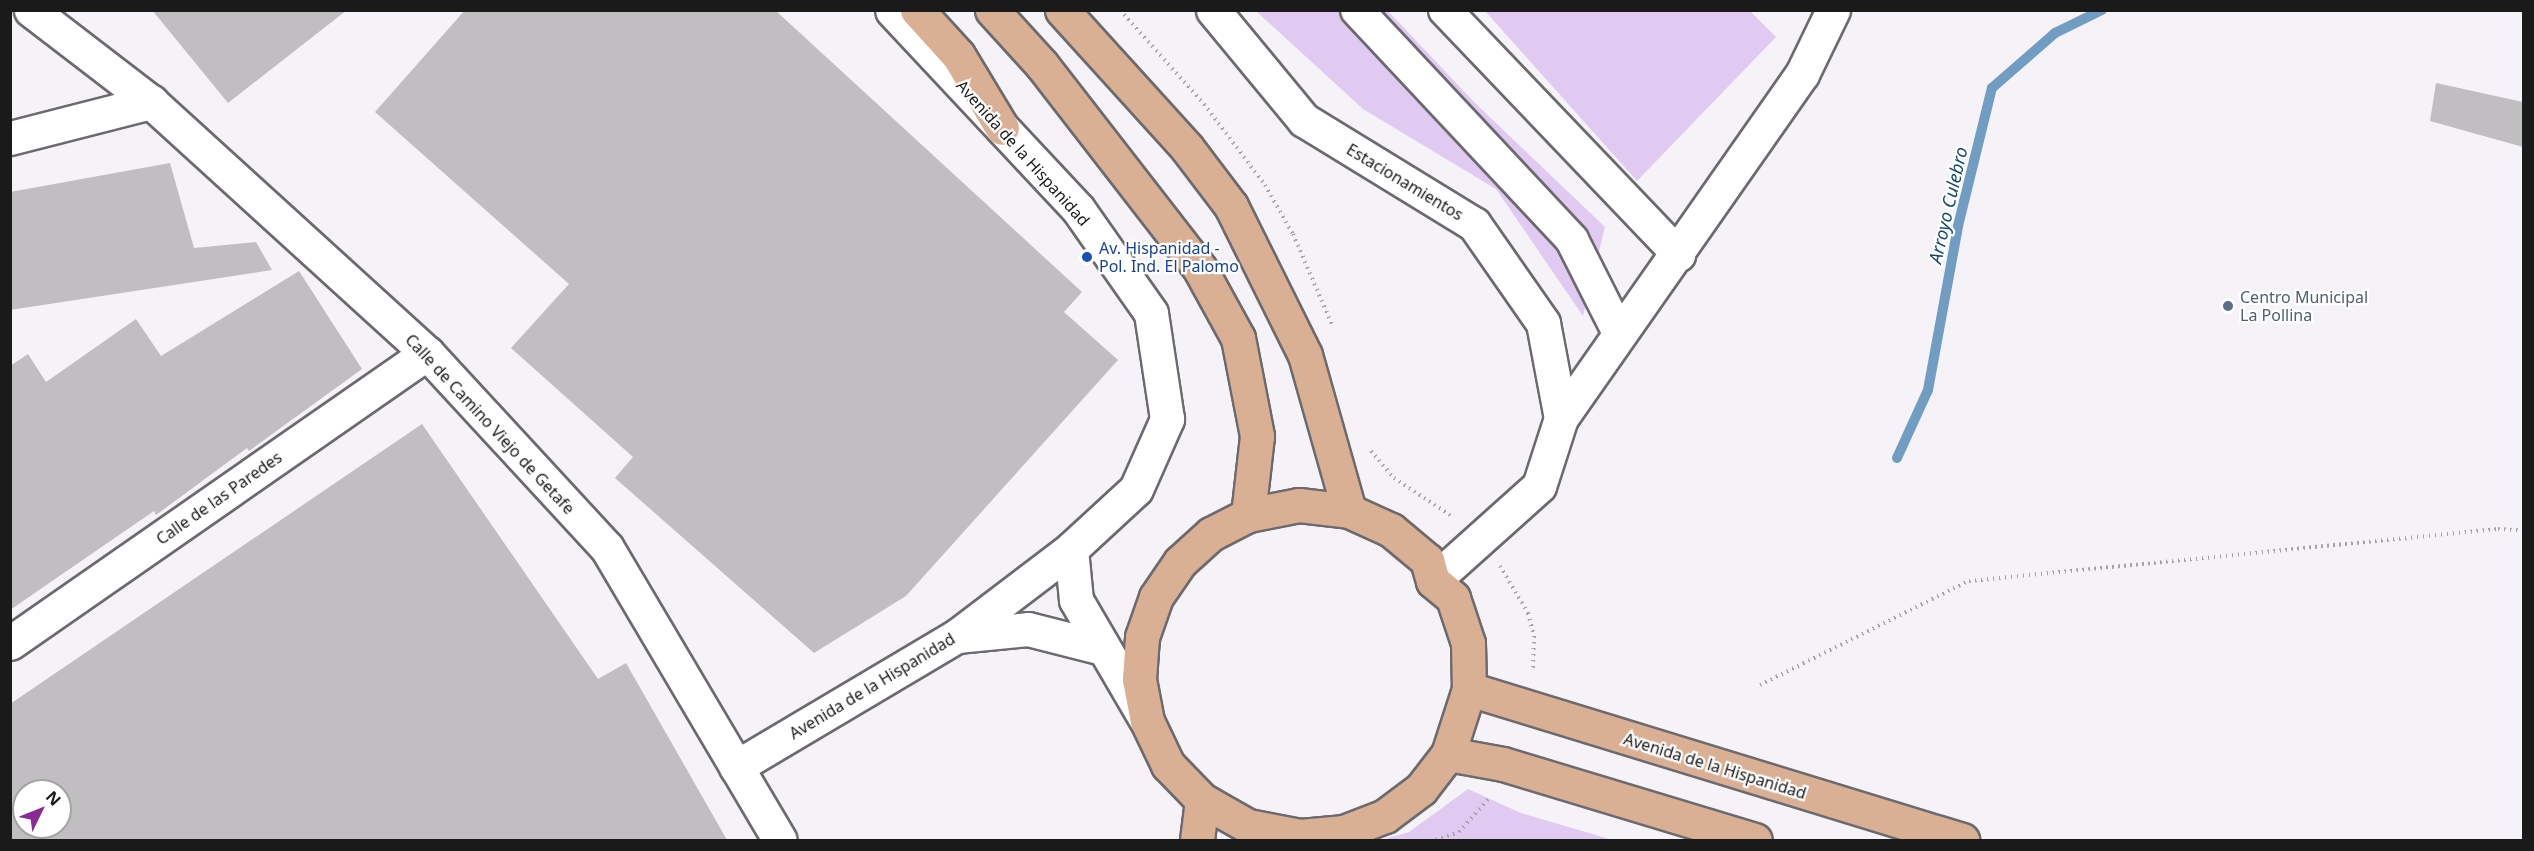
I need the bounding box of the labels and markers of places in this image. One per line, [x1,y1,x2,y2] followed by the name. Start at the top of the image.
[1099,238,1239,276] place label: Av. Hispanidad - Pol. Ind. El Palomo
[1080,250,1094,264] marker: Av. Hispanidad - Pol. Ind. El Palomo
[2240,287,2368,325] place label: Centro Municipal La Pollina
[2221,299,2235,313] marker: Centro Municipal La Pollina

